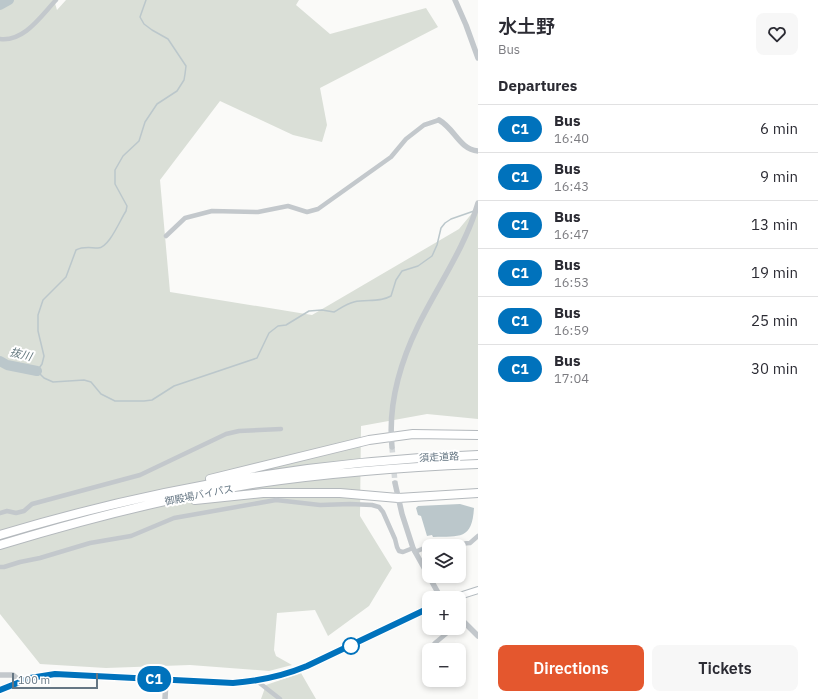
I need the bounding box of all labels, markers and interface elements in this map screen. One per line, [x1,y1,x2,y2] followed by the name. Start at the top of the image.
[756,13,798,55] button: heart
[498,14,555,38] text: 水土野
[498,41,520,58] text: Bus
[498,76,577,95] text: Departures
[554,111,581,130] text: Bus
[760,119,798,138] text: 6 min
[511,120,529,138] text: C1
[554,130,589,147] text: 16:40
[554,159,581,178] text: Bus
[760,167,798,186] text: 9 min
[511,168,529,186] text: C1
[554,178,589,195] text: 16:43
[554,207,581,226] text: Bus
[751,215,798,234] text: 13 min
[511,216,529,234] text: C1
[554,226,589,243] text: 16:47
[554,255,581,274] text: Bus
[751,263,798,282] text: 19 min
[511,264,529,282] text: C1
[554,274,589,291] text: 16:53
[554,303,581,322] text: Bus
[751,311,798,330] text: 25 min
[511,312,529,330] text: C1
[554,322,589,339] text: 16:59
[9,345,34,364] water label: 抜川
[554,351,581,370] text: Bus
[751,359,798,378] text: 30 min
[511,360,529,378] text: C1
[554,370,589,387] text: 17:04
[419,449,459,465] street label: 須走道路
[163,482,235,508] street label: 御殿場バイパス
[422,539,466,687] map controls
[422,539,466,583] button: layers
[422,591,466,635] button: +
[342,637,360,655] unlabelled marker
[422,643,466,687] button: −
[498,645,644,691] button: Directions
[652,645,798,691] button: Tickets
[136,666,172,692] line badge: C1
[145,670,163,688] text: C1
[12,671,98,690] scale bar
[18,673,50,687] text: 100 m

